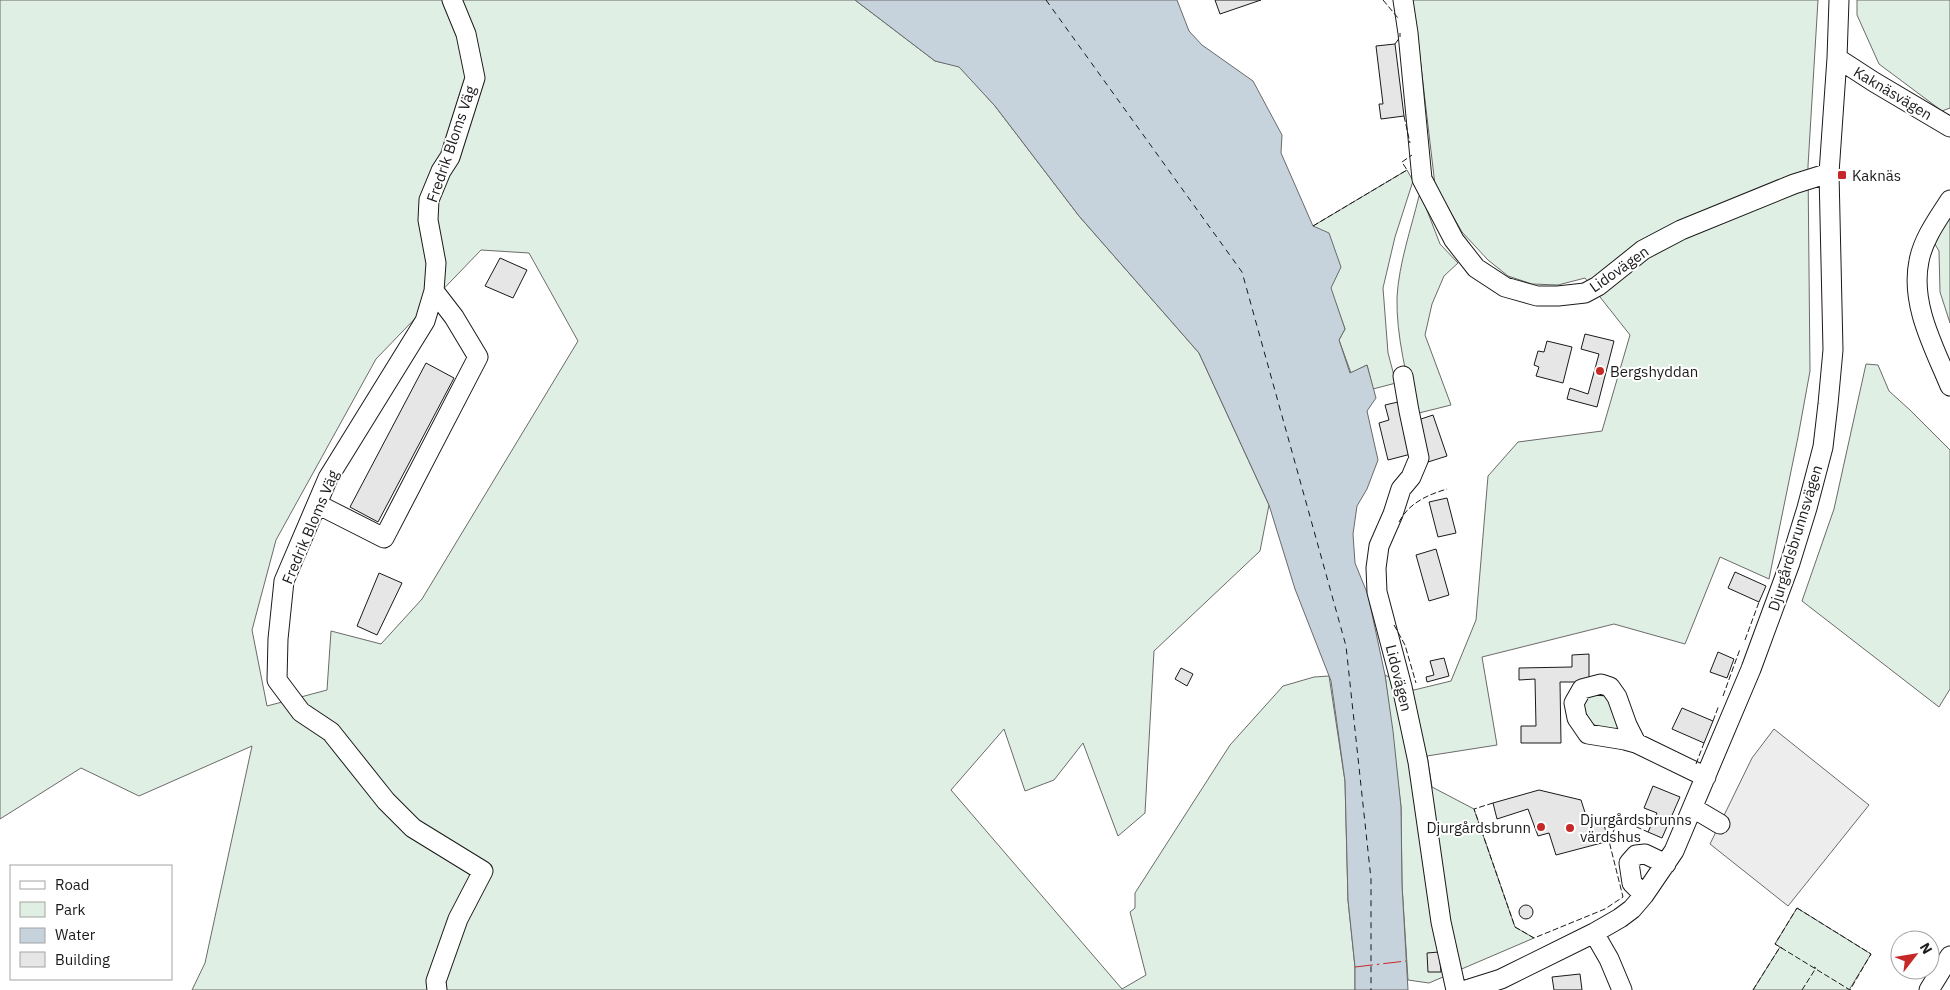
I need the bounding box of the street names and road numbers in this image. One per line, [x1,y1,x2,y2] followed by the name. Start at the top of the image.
[1850,62,1936,124] street label: Kaknäsvägen
[422,83,480,205] street label: Fredrik Bloms Väg
[1586,242,1652,296] street label: Lidovägen
[1764,463,1826,613] street label: Djurgårdsbrunnsvägen
[277,467,343,587] street label: Fredrik Bloms Väg
[1382,643,1416,713] street label: Lidovägen

